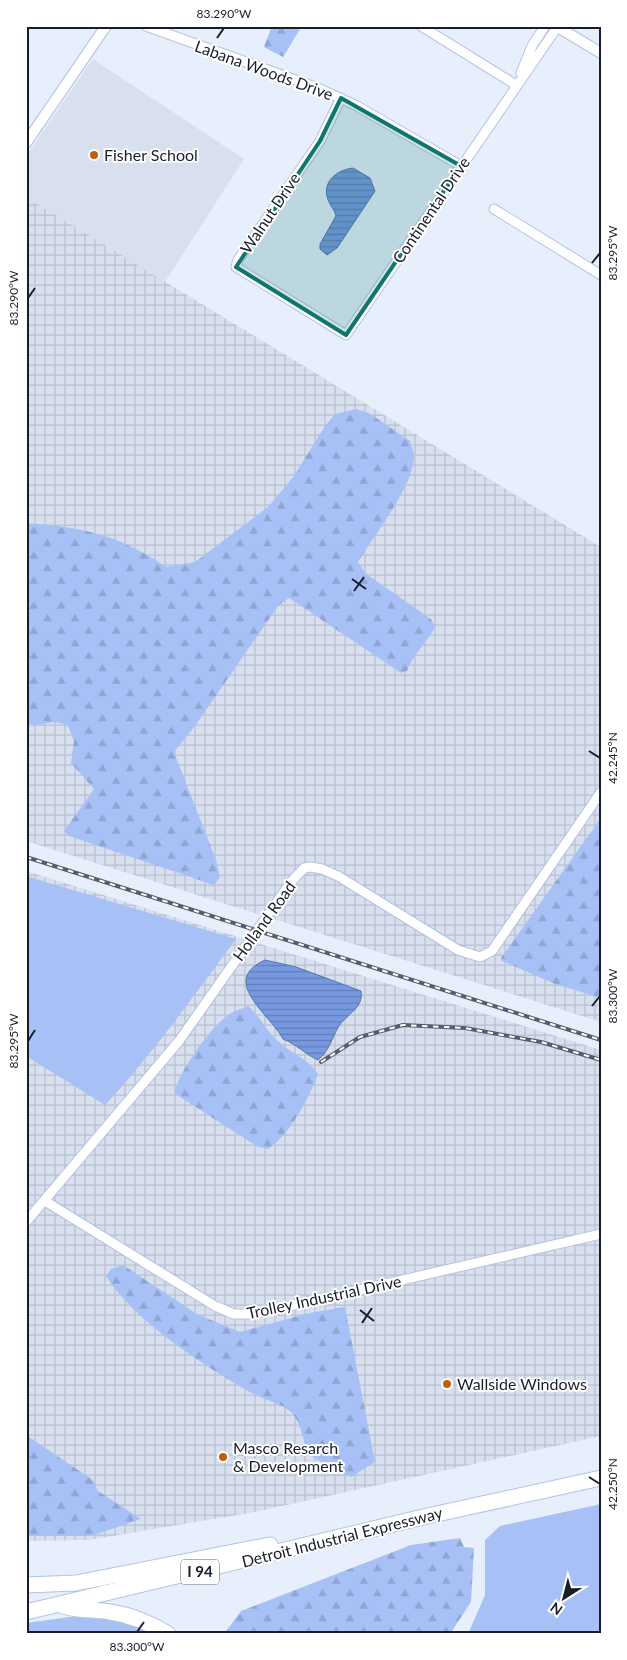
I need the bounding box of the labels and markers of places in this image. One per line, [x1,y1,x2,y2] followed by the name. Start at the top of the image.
[104,145,198,164] place label: Fisher School
[88,149,100,161] marker: Fisher School
[457,1374,587,1393] place label: Wallside Windows
[441,1378,453,1390] marker: Wallside Windows
[233,1438,344,1475] place label: Masco Resarch & Development
[217,1451,229,1463] marker: Masco Resarch & Development

